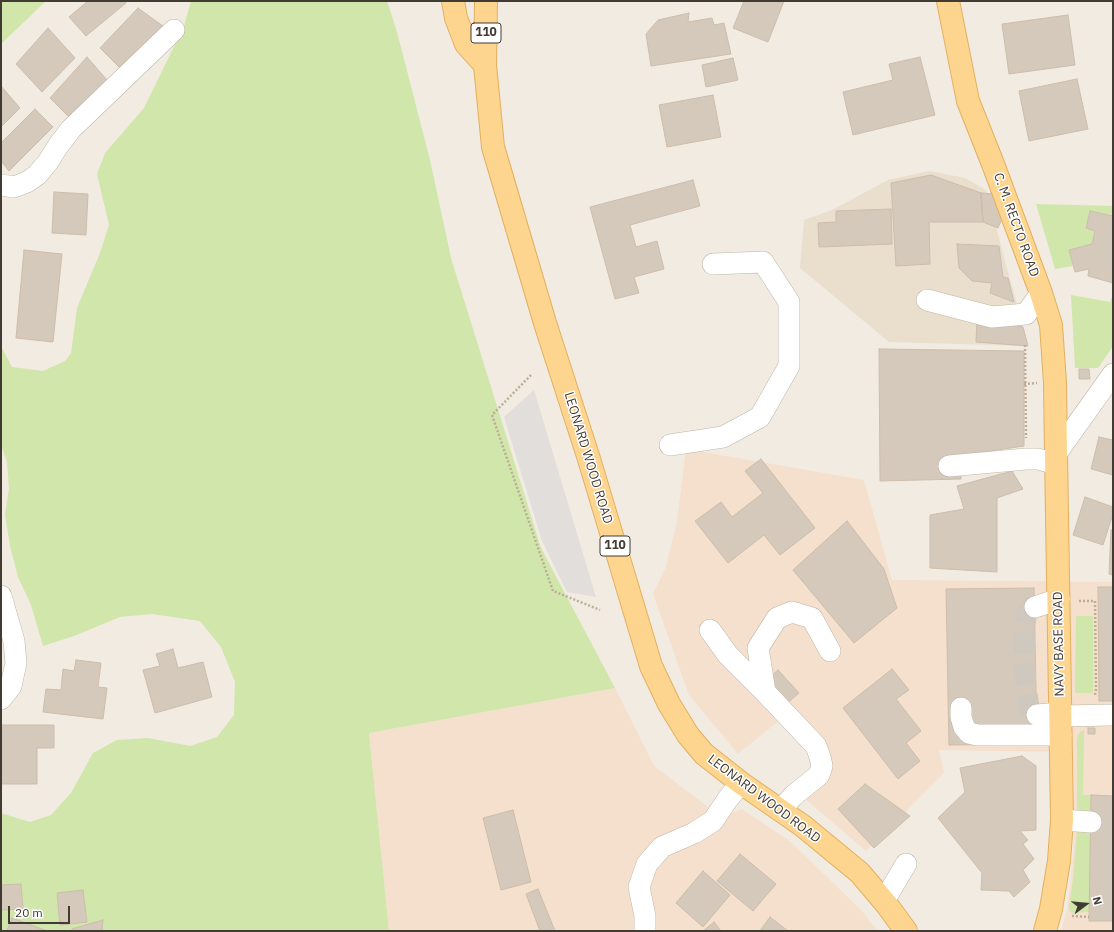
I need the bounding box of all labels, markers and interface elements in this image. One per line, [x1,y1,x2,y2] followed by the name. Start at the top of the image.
[471,23,501,43] road number: 110
[990,171,1042,279] street label: C. M. RECTO ROAD
[561,390,615,526] street label: LEONARD WOOD ROAD
[600,536,630,556] road number: 110
[1050,591,1068,697] street label: NAVY BASE ROAD
[705,752,823,846] street label: LEONARD WOOD ROAD
[1066,884,1106,924] north arrow
[1090,895,1105,906] text: N
[10,898,72,924] scale bar
[15,905,43,920] text: 20 m

